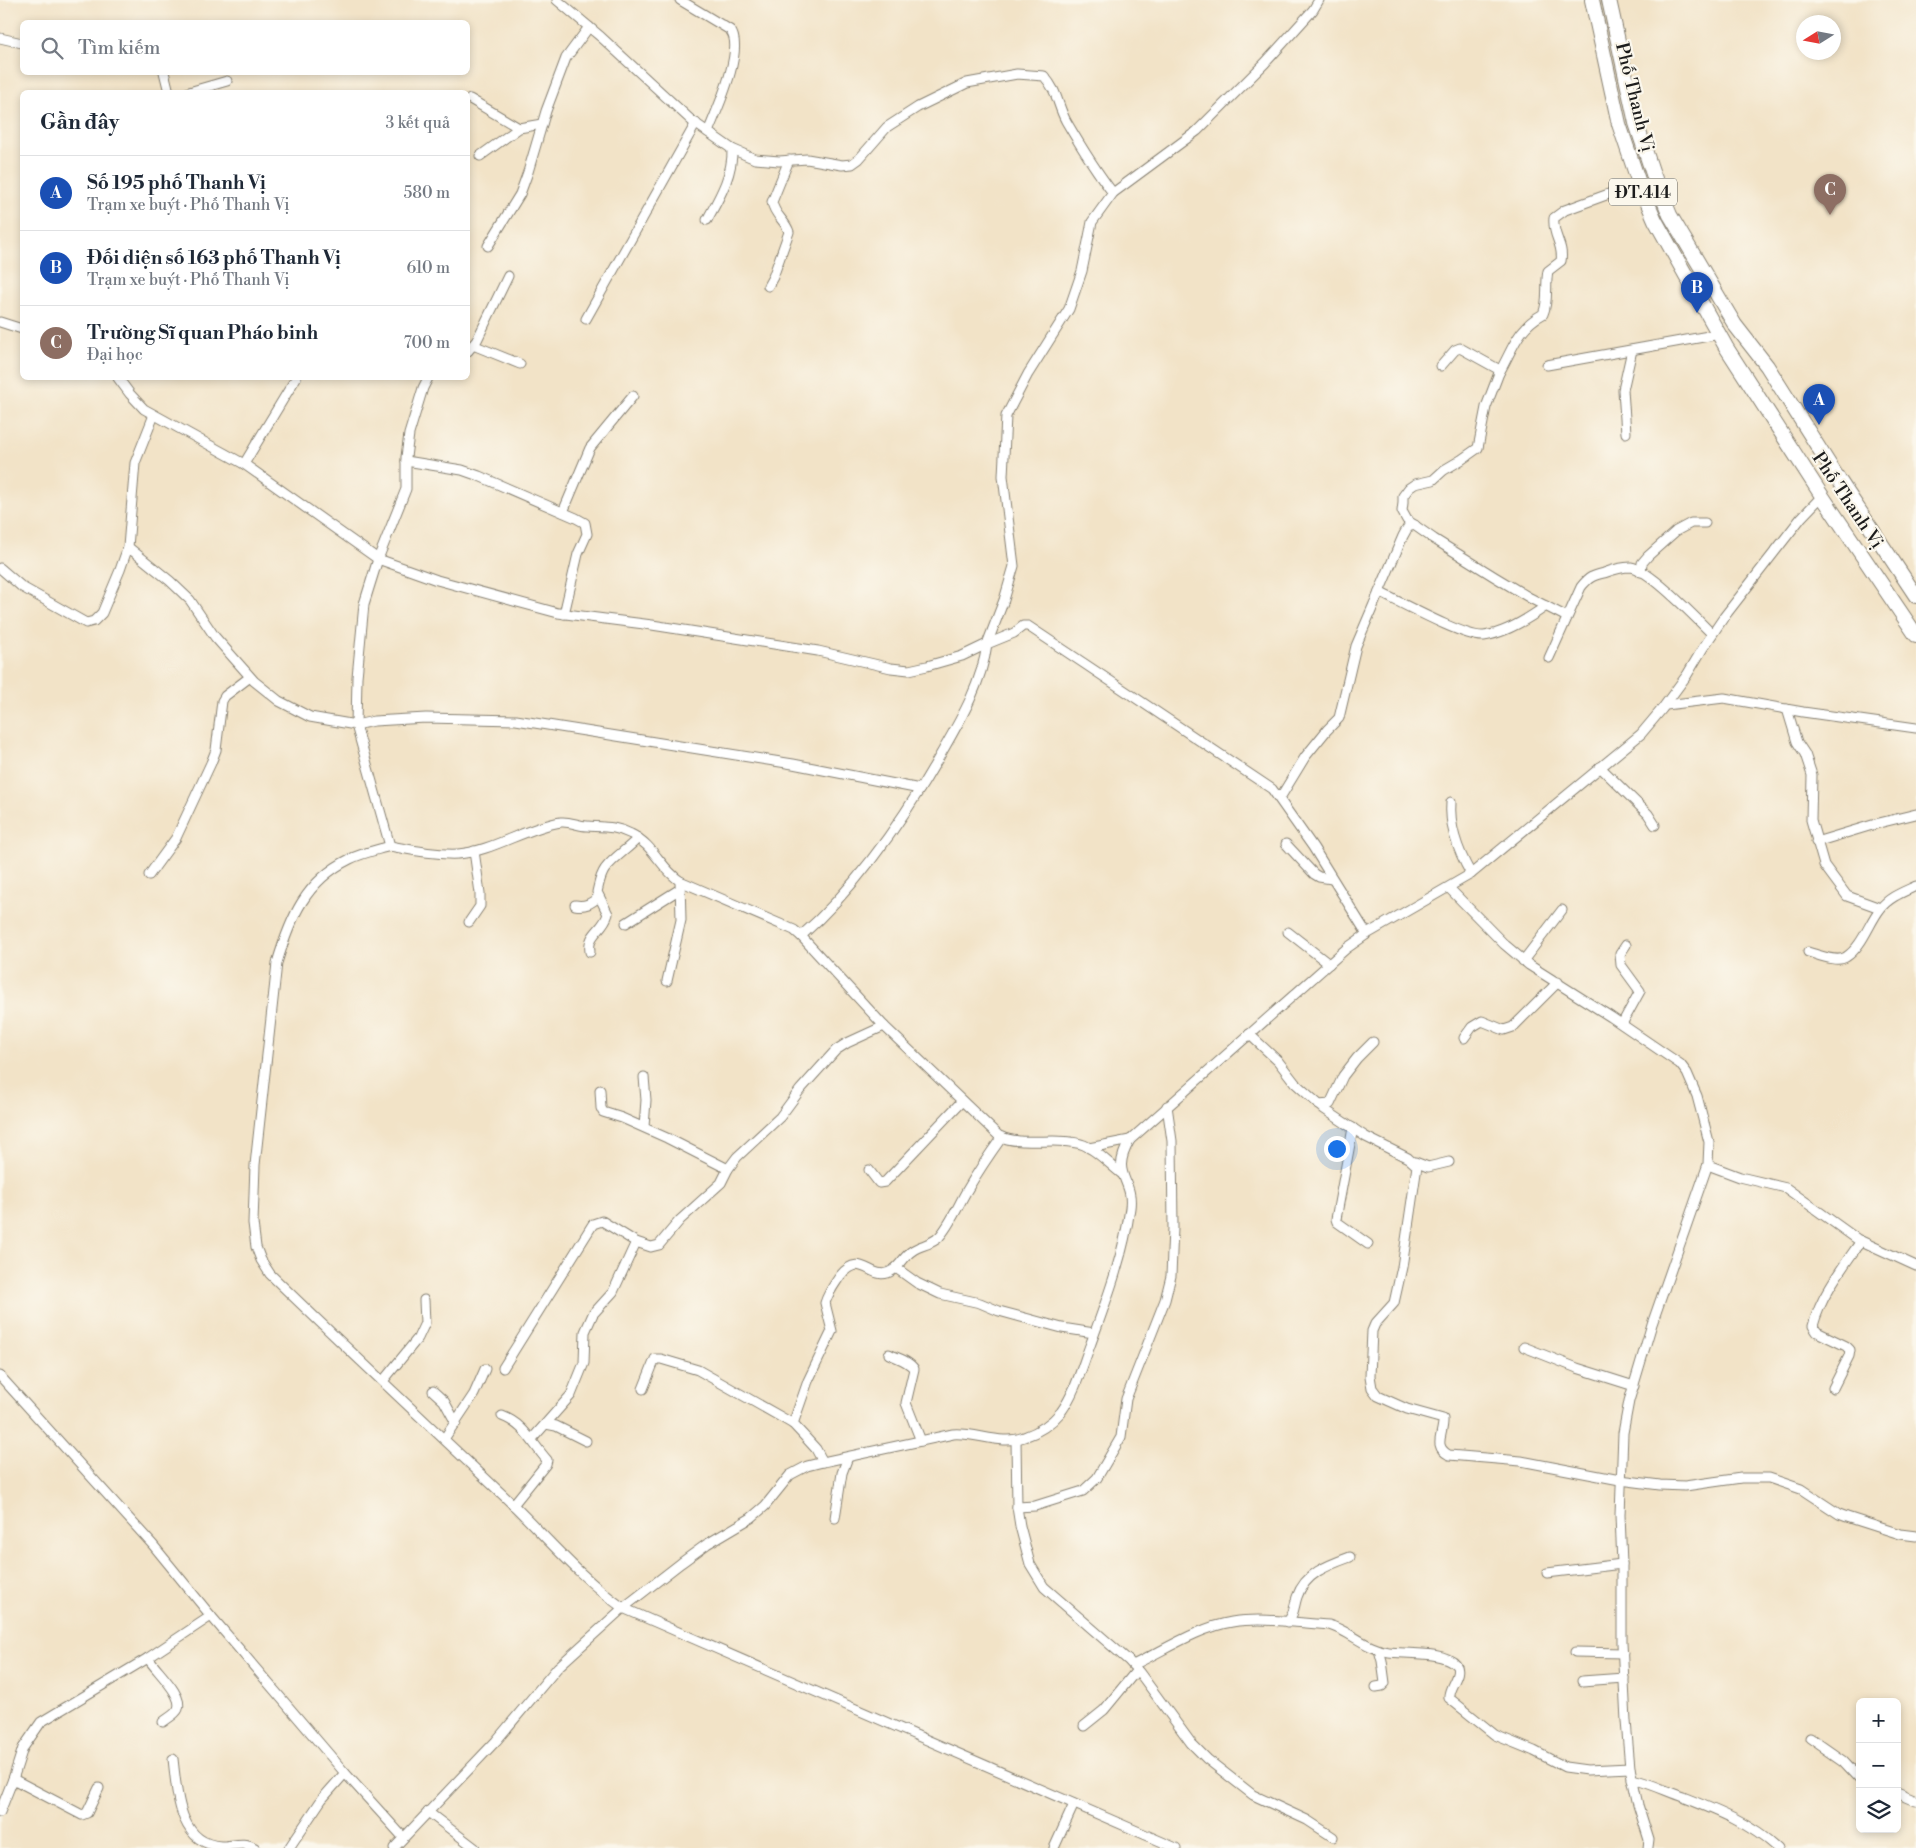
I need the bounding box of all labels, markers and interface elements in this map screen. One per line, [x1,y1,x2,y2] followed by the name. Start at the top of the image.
[1796,15,1841,60] north arrow
[20,20,470,75] search box
[38,34,66,62] icon: search
[78,36,161,60] text: Tìm kiếm
[1610,40,1659,154] street label: Phố Thanh Vị
[40,110,119,136] text: Gần đây
[386,113,450,133] text: 3 kết quả
[87,171,266,195] text: Số 195 phố Thanh Vị
[1814,174,1846,215] pin: C
[1609,178,1677,206] road number: ĐT.414
[50,183,62,203] text: A
[403,183,450,203] text: 580 m
[87,195,289,215] text: Trạm xe buýt · Phố Thanh Vị
[87,246,341,270] text: Đối diện số 163 phố Thanh Vị
[50,258,62,278] text: B
[406,258,450,278] text: 610 m
[87,270,289,290] text: Trạm xe buýt · Phố Thanh Vị
[1681,272,1713,313] pin: B
[87,321,318,345] text: Trường Sĩ quan Pháo binh
[50,333,62,353] text: C
[404,333,450,353] text: 700 m
[87,345,143,365] text: Đại học
[1803,384,1835,425] pin: A
[1807,447,1888,553] street label: Phố Thanh Vị
[1324,1136,1350,1162] your location
[1856,1698,1901,1833] map controls
[1856,1698,1901,1743] button: +
[1856,1743,1901,1788] button: −
[1856,1788,1901,1833] button: layers

